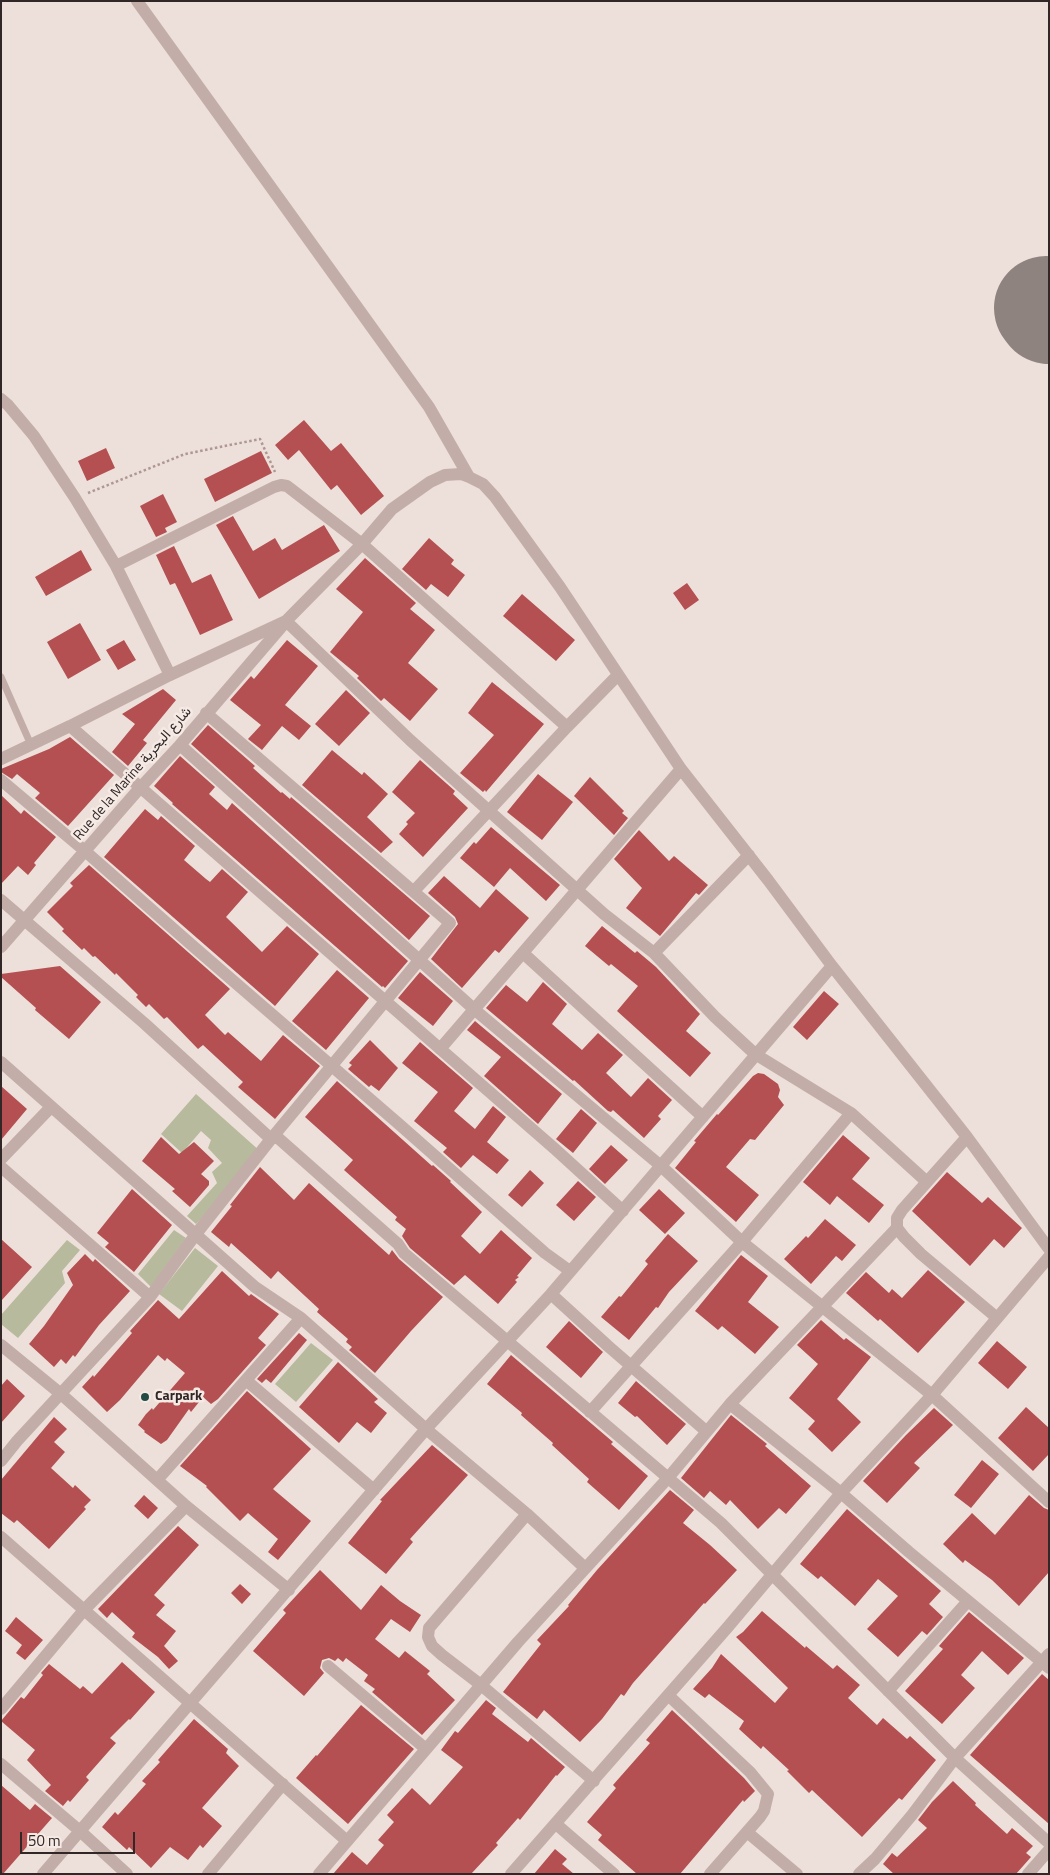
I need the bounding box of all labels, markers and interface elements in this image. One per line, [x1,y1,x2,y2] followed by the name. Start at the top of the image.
[70,704,196,844] street label: Rue de la Marine شارع البحرية
[155,1389,202,1405] place label: Carpark
[139,1391,151,1403] marker: Carpark
[22,1822,138,1854] scale bar
[28,1829,61,1852] text: 50 m

